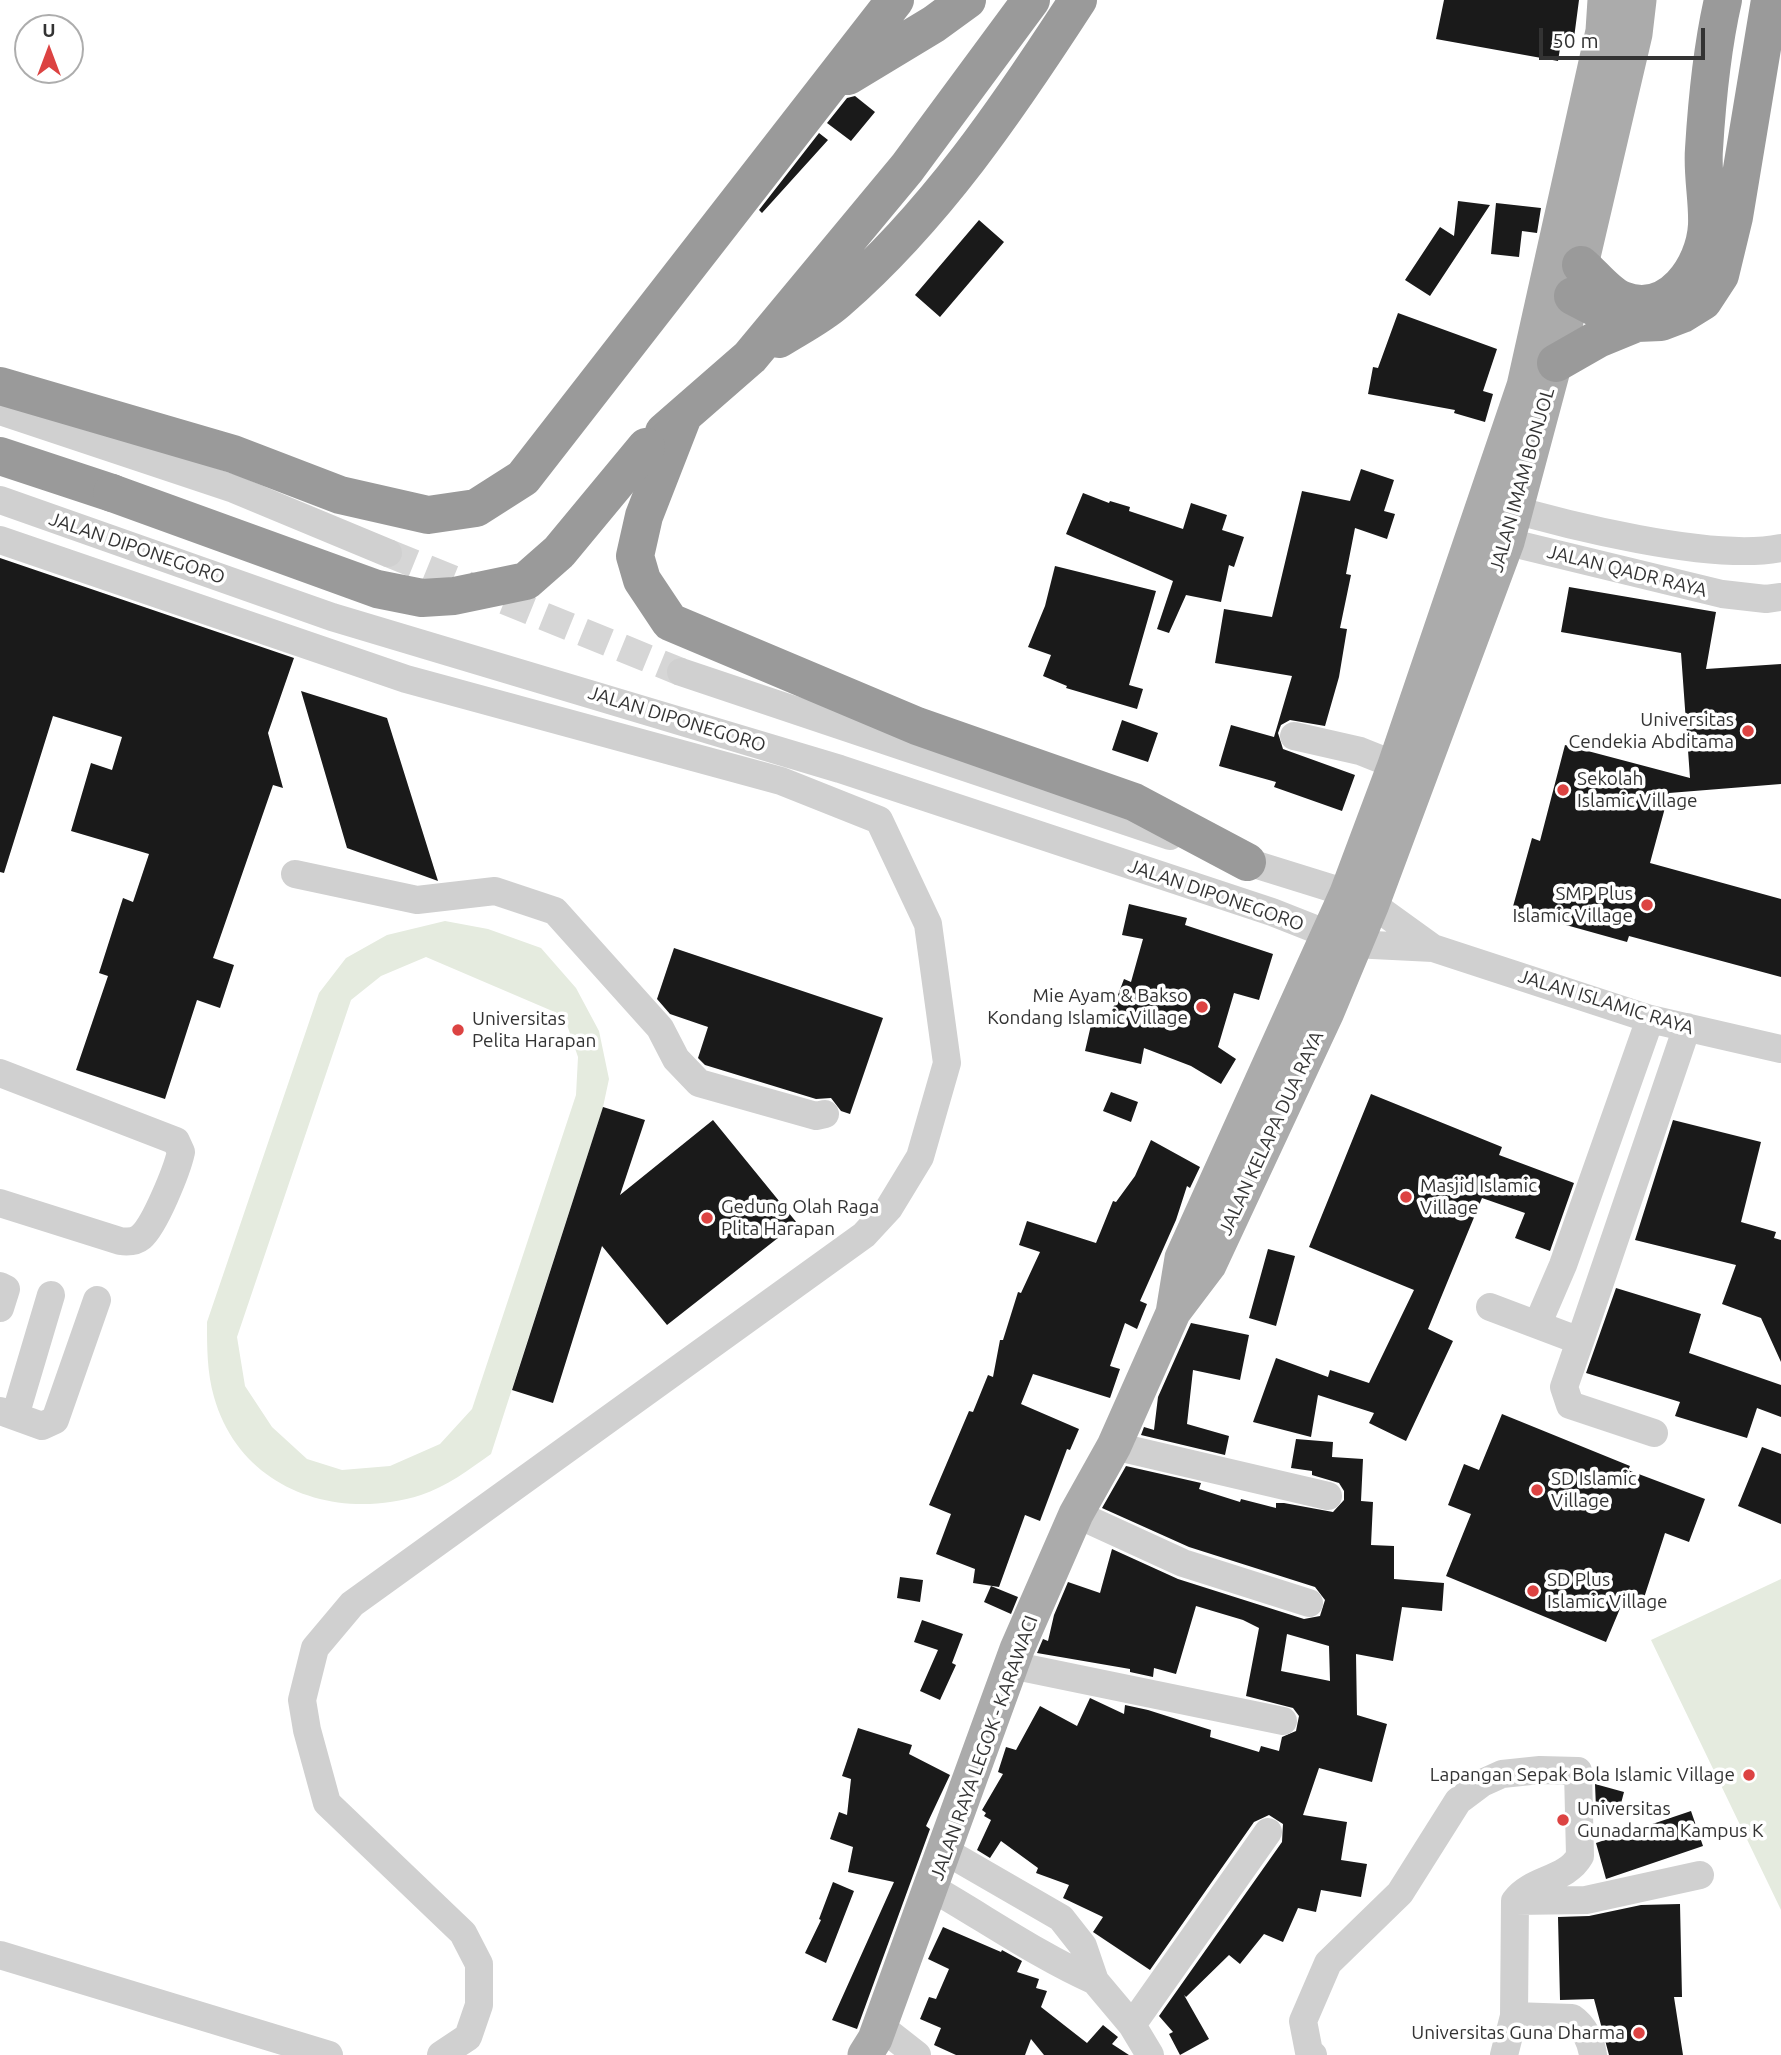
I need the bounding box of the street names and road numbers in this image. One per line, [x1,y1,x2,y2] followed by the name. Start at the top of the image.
[1485,385,1559,575] street label: JALAN IMAM BONJOL
[46,507,228,589] street label: JALAN DIPONEGORO
[1545,540,1709,602] street label: JALAN QADR RAYA
[586,681,768,757] street label: JALAN DIPONEGORO
[1125,854,1307,936] street label: JALAN DIPONEGORO
[1516,964,1696,1040] street label: JALAN ISLAMIC RAYA
[1214,1027,1328,1239] street label: JALAN KELAPA DUA RAYA
[925,1612,1043,1884] street label: JALAN RAYA LEGOK - KARAWACI

